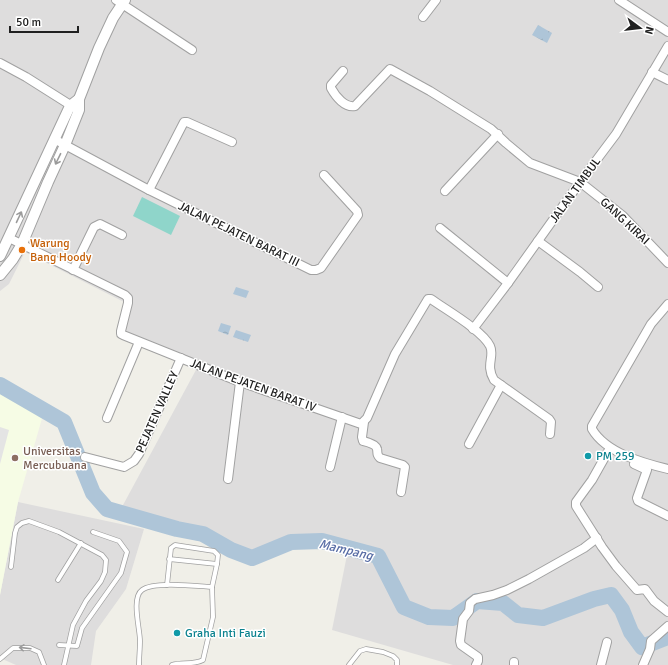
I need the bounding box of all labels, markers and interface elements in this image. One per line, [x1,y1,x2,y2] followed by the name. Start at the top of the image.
[10,8,78,34] scale bar
[620,8,660,48] north arrow
[16,15,41,30] text: 50 m
[642,25,656,36] text: N
[54,153,61,165] one-way arrow
[547,155,604,226] street label: JALAN TIMBUL
[597,195,653,248] street label: GANG KIRAI
[176,199,302,270] street label: JALAN PEJATEN BARAT III
[16,212,23,224] one-way arrow
[30,236,92,265] place label: Warung Bang Hoody
[17,245,27,255] marker: Warung Bang Hoody
[188,356,318,415] street label: JALAN PEJATEN BARAT IV
[133,369,182,455] street label: PEJATEN VALLEY
[23,444,87,473] place label: Universitas Mercubuana
[596,449,634,464] place label: PM 259
[583,451,593,461] marker: PM 259
[10,453,20,463] marker: Universitas Mercubuana
[317,536,375,564] water label: Mampang
[185,626,266,641] place label: Graha Inti Fauzi
[172,628,182,638] marker: Graha Inti Fauzi
[19,644,32,652] one-way arrow

